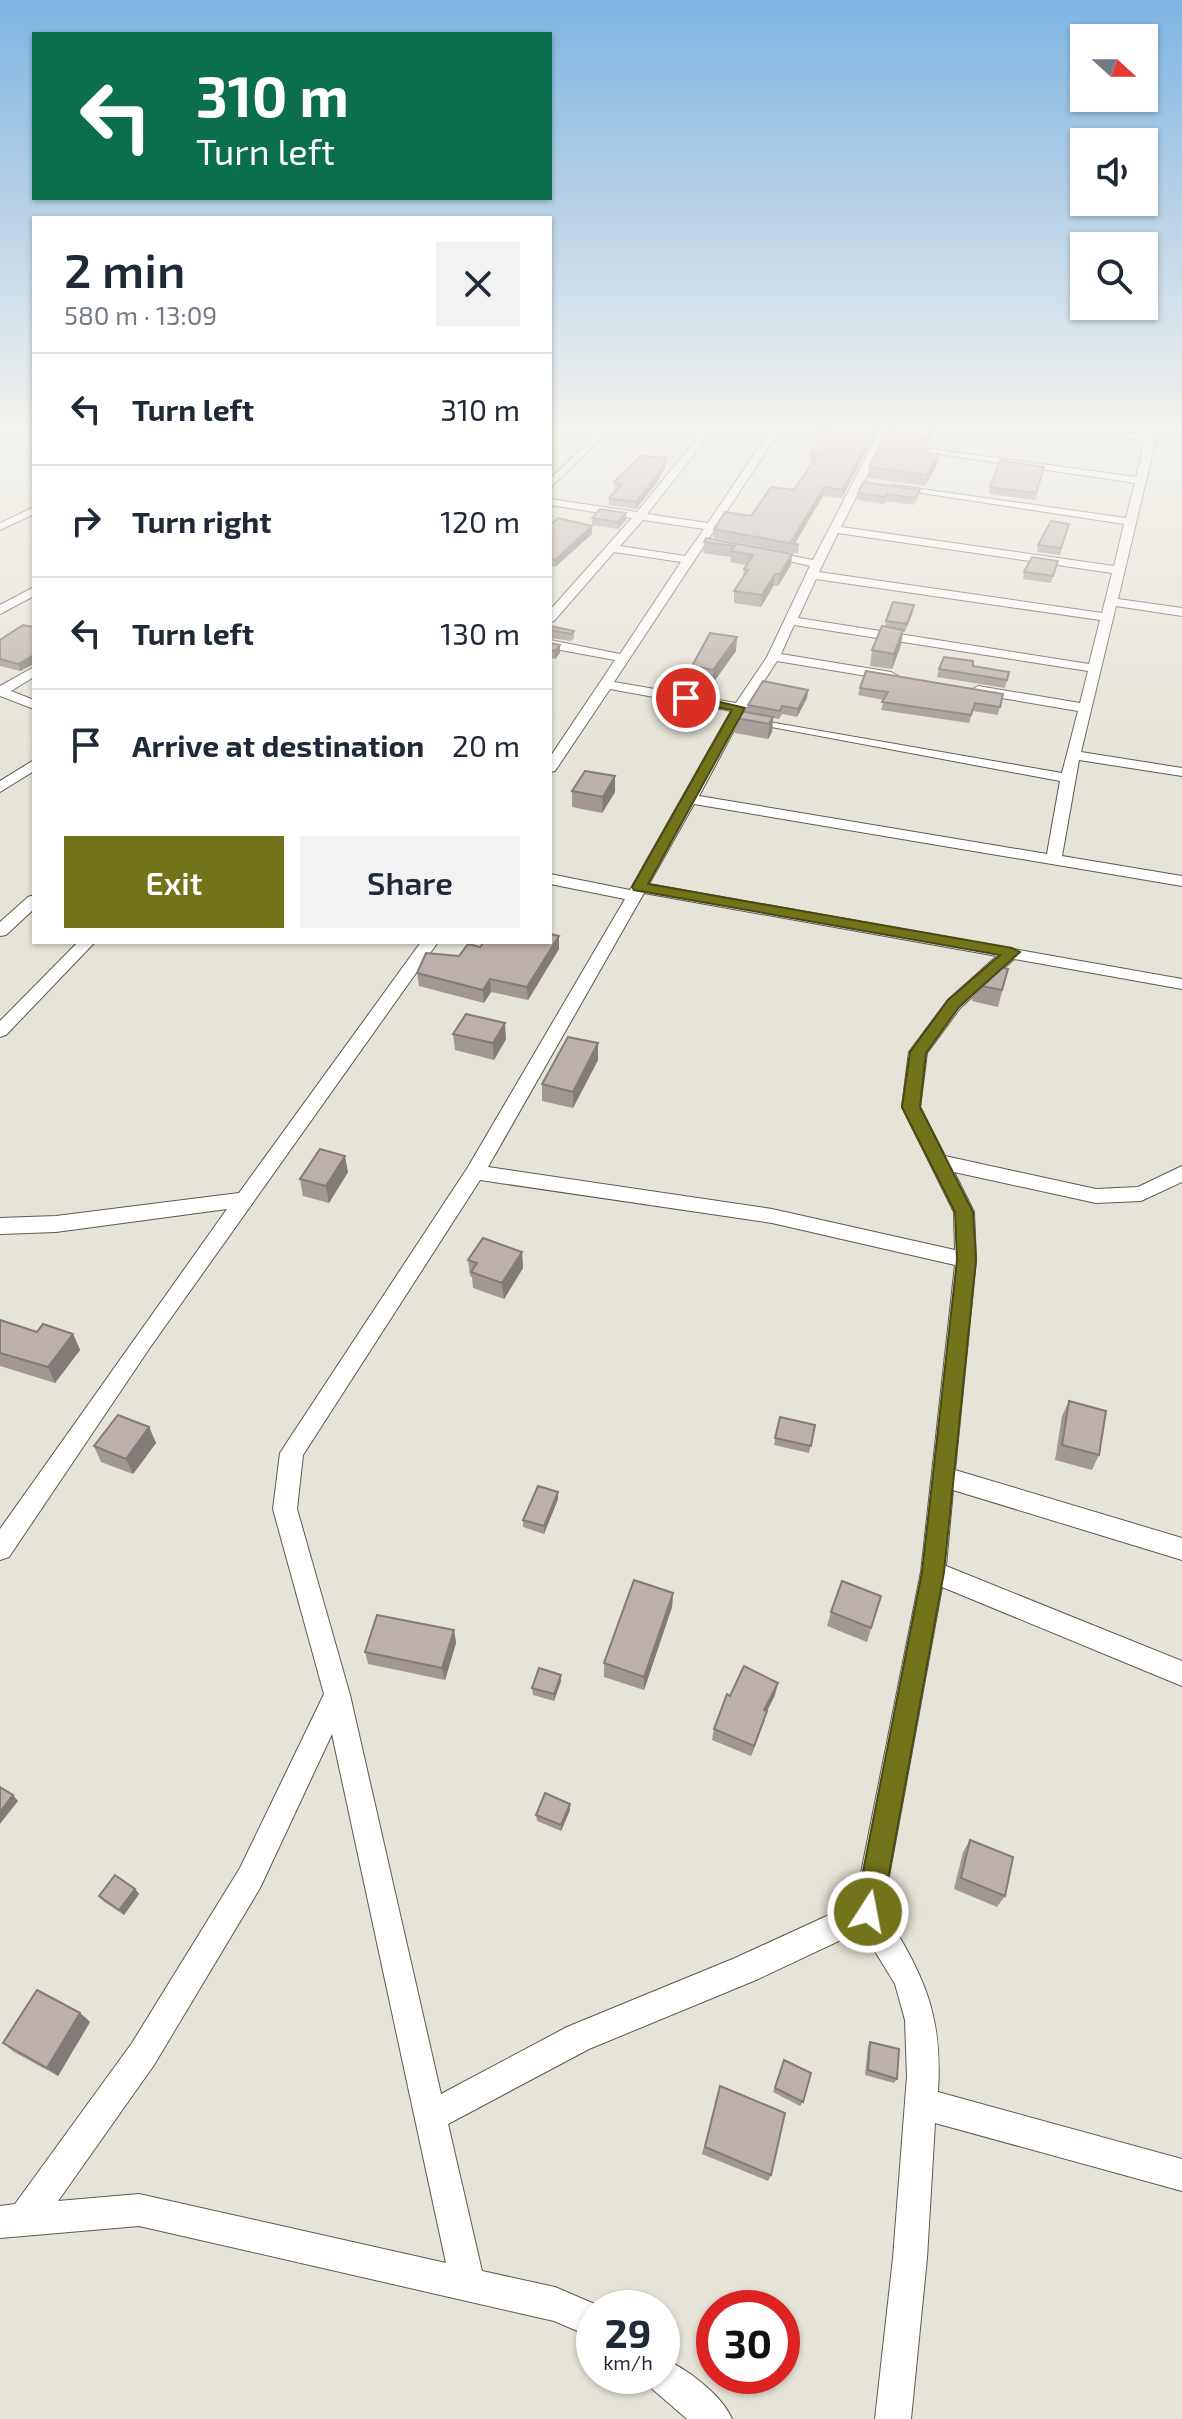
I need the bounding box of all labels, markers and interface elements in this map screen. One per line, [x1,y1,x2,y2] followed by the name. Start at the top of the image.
[1070,24,1158,112] north arrow
[1070,24,1158,320] map controls
[196,61,349,128] text: 310 m
[64,64,168,168] icon: left
[1070,128,1158,216] button: sound
[196,129,335,172] text: Turn left
[1070,232,1158,320] button: search
[64,240,185,298] text: 2 min
[436,242,520,326] button: close
[64,299,217,330] text: 580 m · 13:09
[64,387,108,431] icon: left
[132,391,254,427] text: Turn left
[440,391,520,427] text: 310 m
[64,499,108,543] icon: right
[132,503,272,539] text: Turn right
[440,503,520,539] text: 120 m
[64,611,108,655] icon: left
[132,615,254,651] text: Turn left
[440,615,520,651] text: 130 m
[652,664,720,732] pin
[664,676,708,720] icon: arrive
[64,723,108,767] icon: arrive
[132,727,424,763] text: Arrive at destination
[452,727,520,763] text: 20 m
[64,836,284,928] button: Exit
[300,836,520,928] button: Share
[826,1870,910,1954] position arrow
[696,2290,800,2394] speed limit sign: 30
[605,2308,651,2356] text: 29
[603,2350,653,2374] text: km/h

